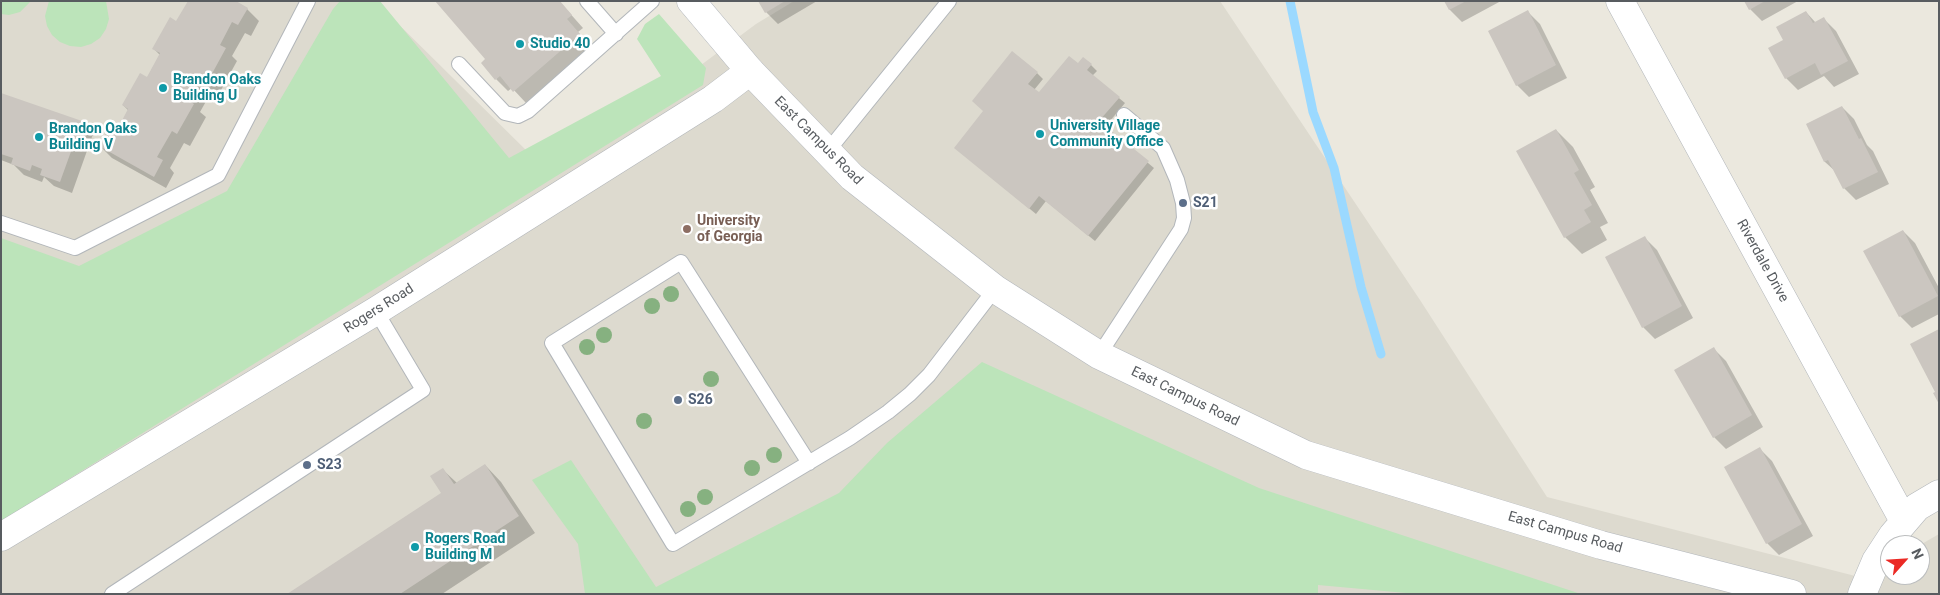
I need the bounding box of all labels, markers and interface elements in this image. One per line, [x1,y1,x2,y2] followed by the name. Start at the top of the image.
[530,36,590,52] place label: Studio 40
[514,38,526,50] marker: Studio 40
[173,72,261,104] place label: Brandon Oaks Building U
[157,82,169,94] marker: Brandon Oaks Building U
[770,93,866,189] street label: East Campus Road
[1050,118,1163,150] place label: University Village Community Office
[49,121,137,154] place label: Brandon Oaks Building V
[1034,128,1046,140] marker: University Village Community Office
[33,131,45,143] marker: Brandon Oaks Building V
[1193,195,1218,211] place label: S21
[1177,197,1189,209] marker: S21
[697,213,763,246] place label: University of Georgia
[1732,217,1792,305] street label: Riverdale Drive
[681,223,693,235] marker: University of Georgia
[341,281,417,337] street label: Rogers Road
[1128,364,1242,430] street label: East Campus Road
[688,392,713,408] place label: S26
[672,394,684,406] marker: S26
[317,457,342,473] place label: S23
[301,459,313,471] marker: S23
[1506,509,1624,557] street label: East Campus Road
[425,531,505,564] place label: Rogers Road Building M
[1880,535,1930,585] north arrow
[409,541,421,553] marker: Rogers Road Building M
[1908,546,1927,562] text: N

